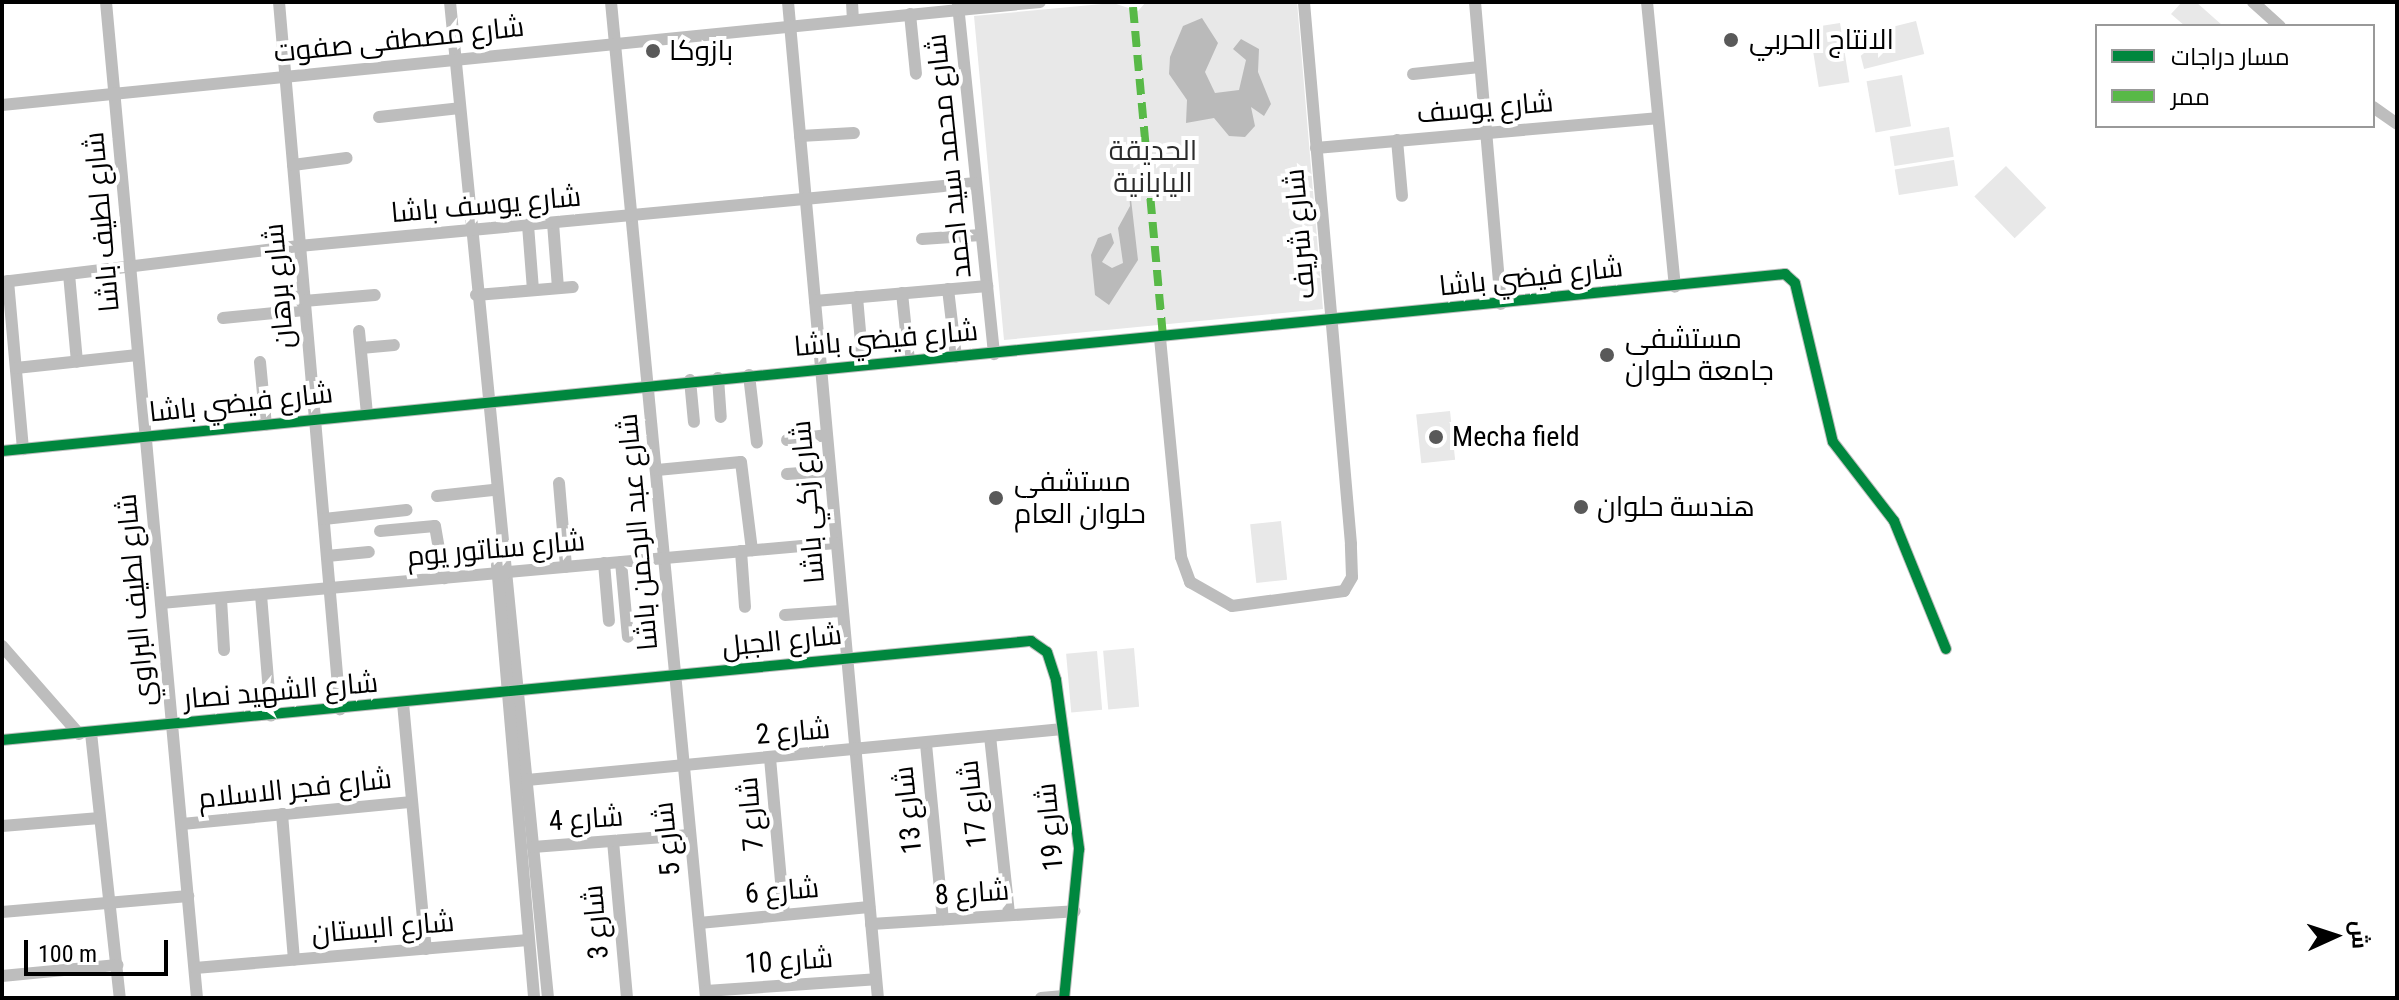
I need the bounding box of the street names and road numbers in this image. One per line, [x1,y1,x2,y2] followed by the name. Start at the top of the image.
[272,10,526,70] street label: شارع مصطفى صفوت
[919,32,979,280] street label: شارع محمد سيد احمد
[1415,85,1555,131] street label: شارع يوسف
[77,131,127,313] street label: شارع لطيف باشا
[1278,167,1322,301] street label: شارع شريف
[390,180,582,230] street label: شارع يوسف باشا
[257,222,301,350] street label: شارع برهان
[1437,251,1625,303] street label: شارع فيضي باشا
[792,314,980,364] street label: شارع فيضي باشا
[147,377,335,429] street label: شارع فيضي باشا
[611,412,665,652] street label: شارع عبد الرحمن باشا
[784,419,832,585] street label: شارع زكي باشا
[110,492,162,708] street label: شارع لطيف البراوي
[405,524,587,574] street label: شارع سناتور يوم
[720,618,844,664] street label: شارع الجبل
[182,666,380,716] street label: شارع الشهيد نصار
[754,712,832,752] street label: شارع 2
[952,758,994,850] street label: شارع 17
[197,762,393,816] street label: شارع فجر الاسلام
[887,764,929,856] street label: شارع 13
[731,775,771,853] street label: شارع 7
[1029,782,1071,872] street label: شارع 19
[548,800,624,838] street label: شارع 4
[646,800,688,878] street label: شارع 5
[743,871,821,911] street label: شارع 6
[934,874,1010,912] street label: شارع 8
[576,883,616,961] street label: شارع 3
[310,905,456,951] street label: شارع البستان
[744,941,834,981] street label: شارع 10

